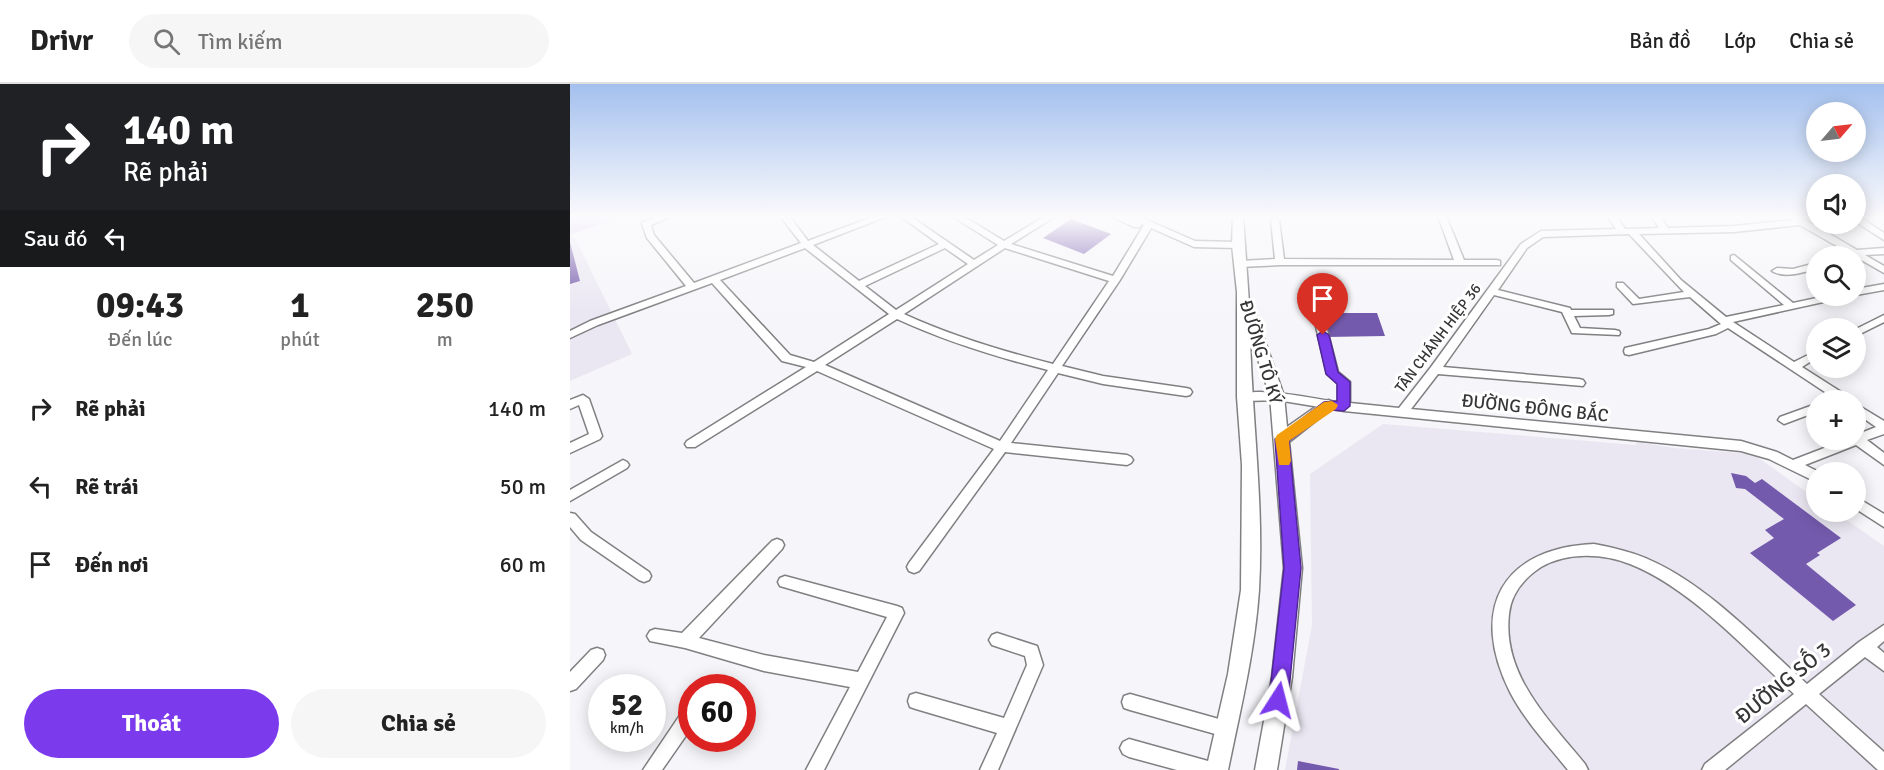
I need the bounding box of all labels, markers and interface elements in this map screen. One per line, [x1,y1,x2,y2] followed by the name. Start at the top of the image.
[129,14,549,68] search box
[30,24,93,58] text: Drivr
[150,25,183,58] icon: search
[198,28,283,55] text: Tìm kiếm
[1629,28,1691,54] text: Bản đồ
[1724,28,1756,54] text: Lớp
[1789,28,1854,54] text: Chia sẻ
[1806,102,1866,162] north arrow
[1806,102,1866,522] map controls
[123,105,234,156] text: 140 m
[24,108,102,186] icon: right
[123,156,208,189] text: Rẽ phải
[1806,174,1866,234] button: sound
[99,222,132,255] icon: left
[24,225,87,252] text: Sau đó
[1806,246,1866,306] button: search
[1297,273,1348,335] pin
[1390,279,1485,396] street label: TÂN CHÁNH HIỆP 36
[1306,282,1339,315] icon: arrive
[96,283,184,328] text: 09:43
[290,283,310,328] text: 1
[416,283,474,328] text: 250
[1235,297,1287,407] street label: ĐƯỜNG TÔ KÝ
[1806,318,1866,378] button: layers
[108,327,172,352] text: Đến lúc
[280,327,320,352] text: phút
[437,327,453,352] text: m
[1460,387,1610,427] street label: ĐƯỜNG ĐÔNG BẮC
[1806,390,1866,450] button: +
[24,392,57,425] icon: right
[75,395,146,422] text: Rẽ phải
[488,395,546,422] text: 140 m
[1806,462,1866,522] button: −
[24,470,57,503] icon: left
[75,473,139,500] text: Rẽ trái
[500,473,546,500] text: 50 m
[24,548,57,581] icon: arrive
[75,551,149,578] text: Đến nơi
[500,551,546,578] text: 60 m
[1727,633,1836,729] street label: ĐƯỜNG SỐ 3
[1246,668,1310,732] position arrow
[678,674,756,752] speed limit sign: 60
[611,687,643,724] text: 52
[24,689,279,758] button: Thoát
[291,689,546,758] button: Chia sẻ
[610,719,644,737] text: km/h

